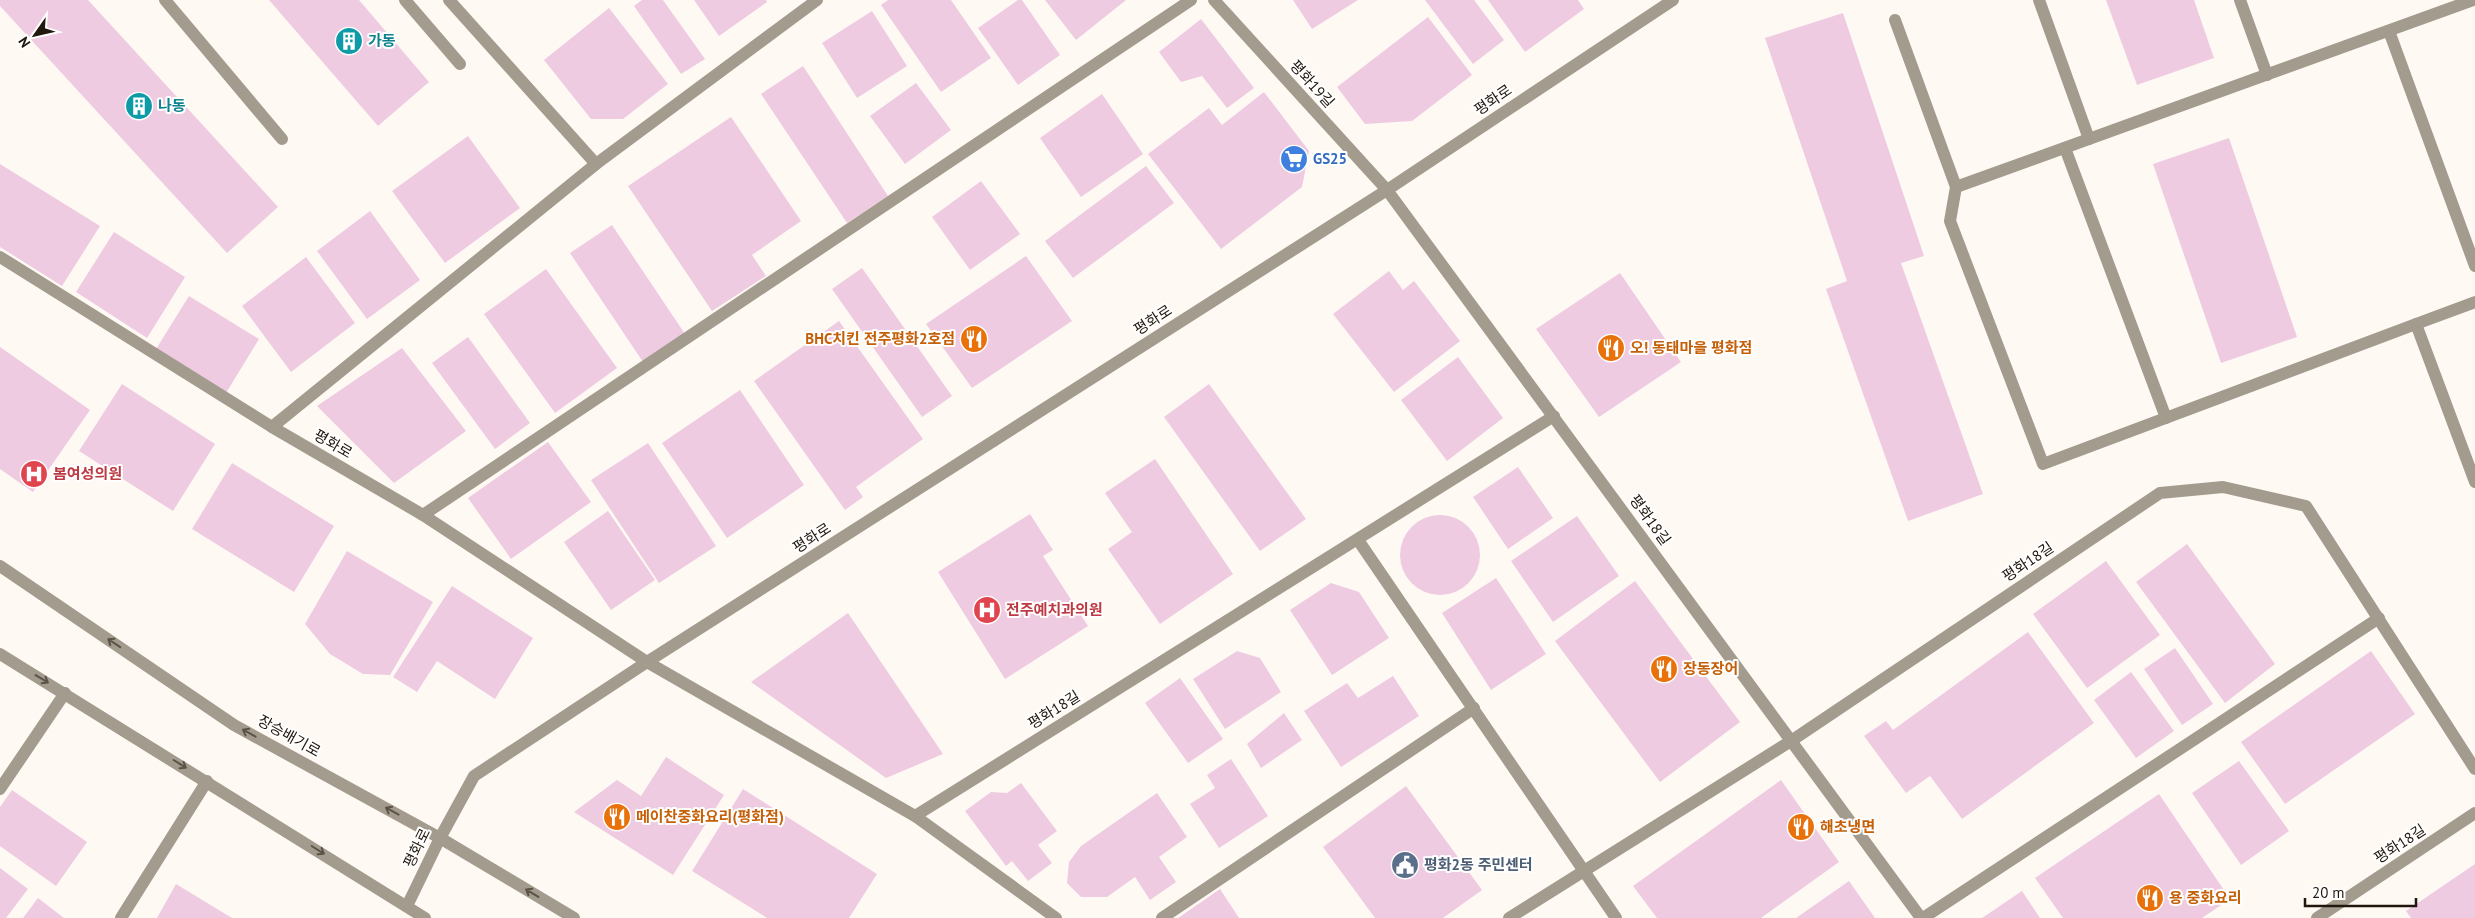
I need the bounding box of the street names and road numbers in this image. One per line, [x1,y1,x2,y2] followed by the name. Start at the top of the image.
[1286,56,1339,111] street label: 평화19길
[1470,80,1515,119] street label: 평화로
[1130,300,1175,339] street label: 평화로
[311,425,356,462] street label: 평화로
[1626,491,1675,549] street label: 평화18길
[789,518,834,557] street label: 평화로
[1998,538,2057,586] street label: 평화18길
[1024,686,1083,733] street label: 평화18길
[254,711,324,761] street label: 장승배기로
[2370,820,2429,867] street label: 평화18길
[399,825,434,871] street label: 평화로

